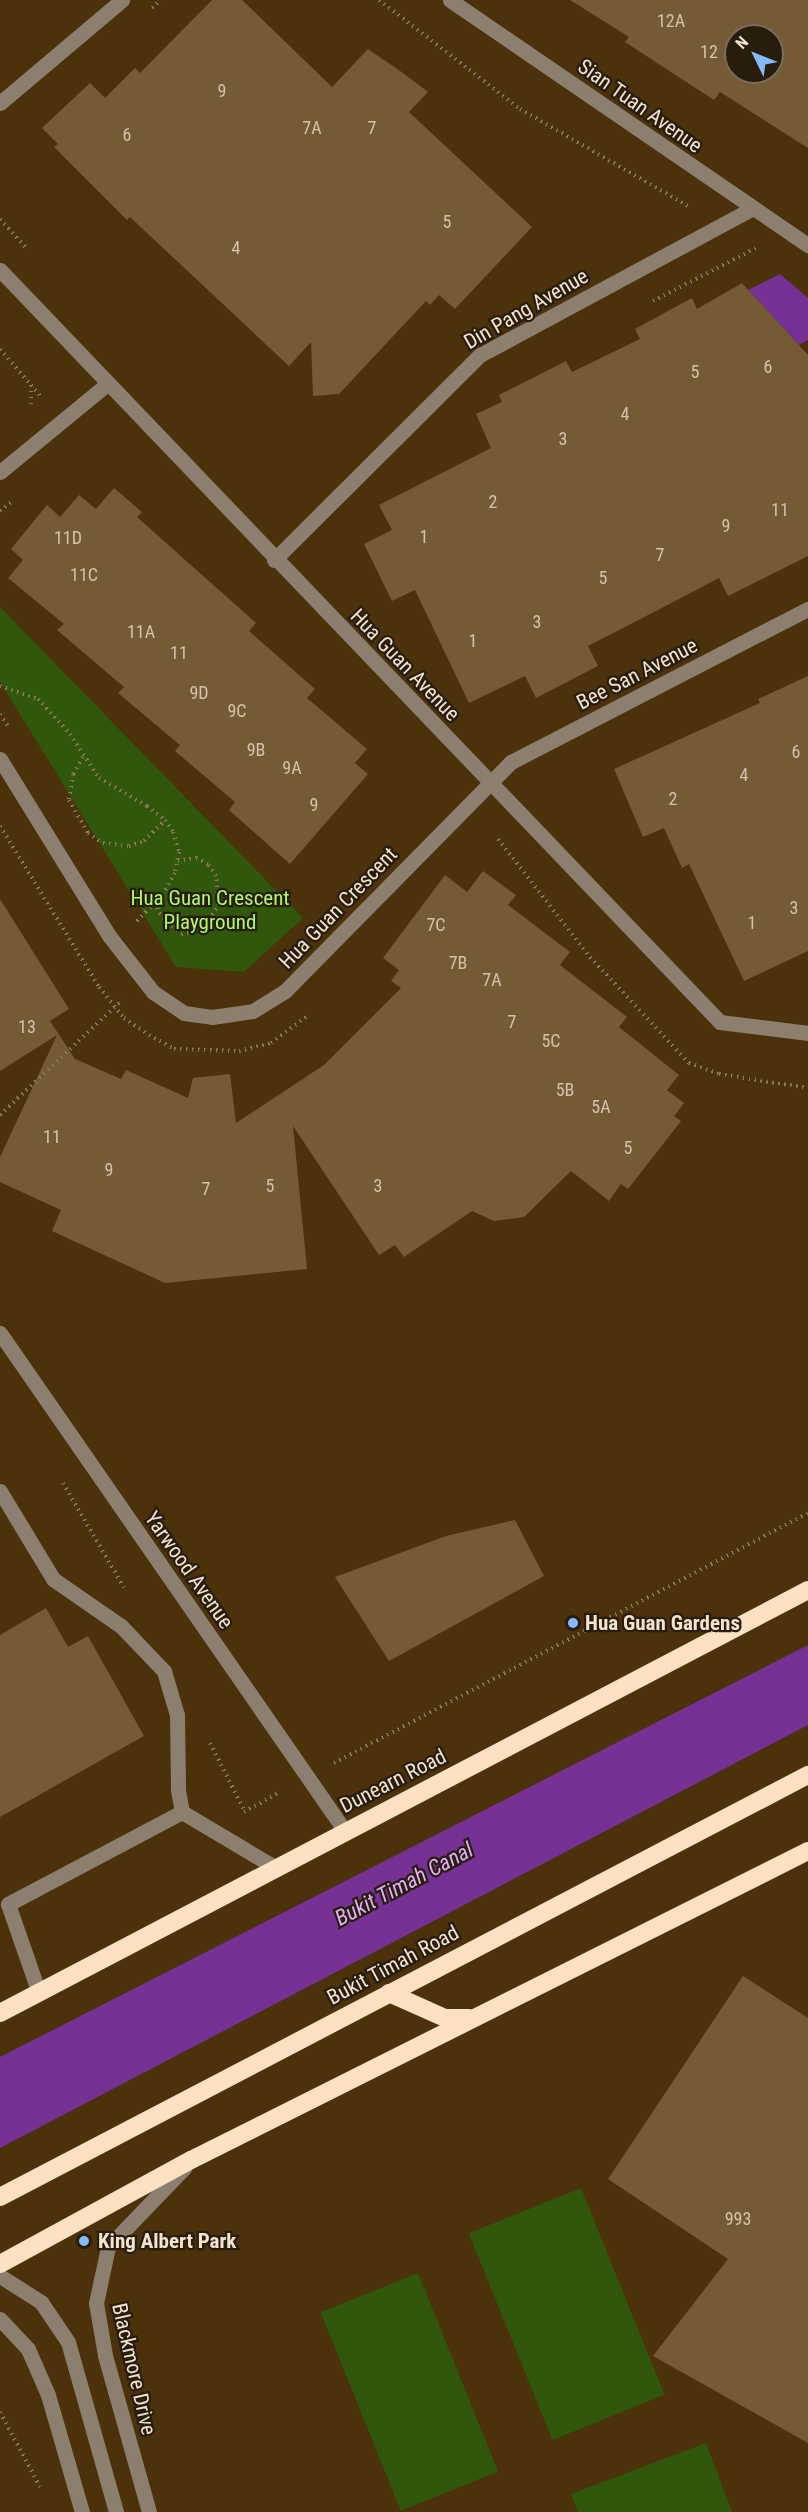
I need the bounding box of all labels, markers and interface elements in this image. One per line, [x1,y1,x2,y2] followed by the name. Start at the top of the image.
[657,10,685,32] house number: 12A
[724,24,784,84] north arrow
[732,33,752,53] text: N
[700,41,718,63] house number: 12
[573,54,707,158] street label: Sian Tuan Avenue
[218,80,226,102] house number: 9
[302,117,322,139] house number: 7A
[368,117,376,139] house number: 7
[123,124,131,146] house number: 6
[443,211,451,233] house number: 5
[232,237,240,259] house number: 4
[459,263,593,355] street label: Din Pang Avenue
[764,356,772,378] house number: 6
[691,361,699,383] house number: 5
[621,403,629,425] house number: 4
[559,428,567,450] house number: 3
[489,491,497,513] house number: 2
[771,499,789,521] house number: 11
[722,515,730,537] house number: 9
[420,526,428,548] house number: 1
[54,527,82,549] house number: 11D
[656,544,664,566] house number: 7
[70,564,98,586] house number: 11C
[599,567,607,589] house number: 5
[345,604,465,726] street label: Hua Guan Avenue
[533,611,541,633] house number: 3
[127,621,155,643] house number: 11A
[469,630,477,652] house number: 1
[572,633,702,715] street label: Bee San Avenue
[170,642,188,664] house number: 11
[189,682,209,704] house number: 9D
[227,700,247,722] house number: 9C
[247,739,265,761] house number: 9B
[792,741,800,763] house number: 6
[282,757,302,779] house number: 9A
[740,764,748,786] house number: 4
[669,788,677,810] house number: 2
[310,794,318,816] house number: 9
[274,842,402,974] street label: Hua Guan Crescent
[130,885,290,935] park label: Hua Guan Crescent Playground
[790,897,798,919] house number: 3
[748,912,756,934] house number: 1
[426,914,446,936] house number: 7C
[449,952,467,974] house number: 7B
[482,969,502,991] house number: 7A
[508,1011,516,1033] house number: 7
[18,1016,36,1038] house number: 13
[541,1030,561,1052] house number: 5C
[556,1079,574,1101] house number: 5B
[591,1096,611,1118] house number: 5A
[43,1126,61,1148] house number: 11
[624,1137,632,1159] house number: 5
[105,1159,113,1181] house number: 9
[266,1175,274,1197] house number: 5
[374,1175,382,1197] house number: 3
[202,1178,210,1200] house number: 7
[139,1507,239,1633] street label: Yarwood Avenue
[585,1610,740,1636] place label: Hua Guan Gardens
[566,1616,580,1630] marker: Hua Guan Gardens
[336,1743,450,1819] street label: Dunearn Road
[330,1836,478,1932] water label: Bukit Timah Canal
[323,1920,463,2010] street label: Bukit Timah Road
[725,2208,751,2230] house number: 993
[98,2228,236,2254] place label: King Albert Park
[75,2232,93,2250] marker: King Albert Park
[107,2301,161,2437] street label: Blackmore Drive

